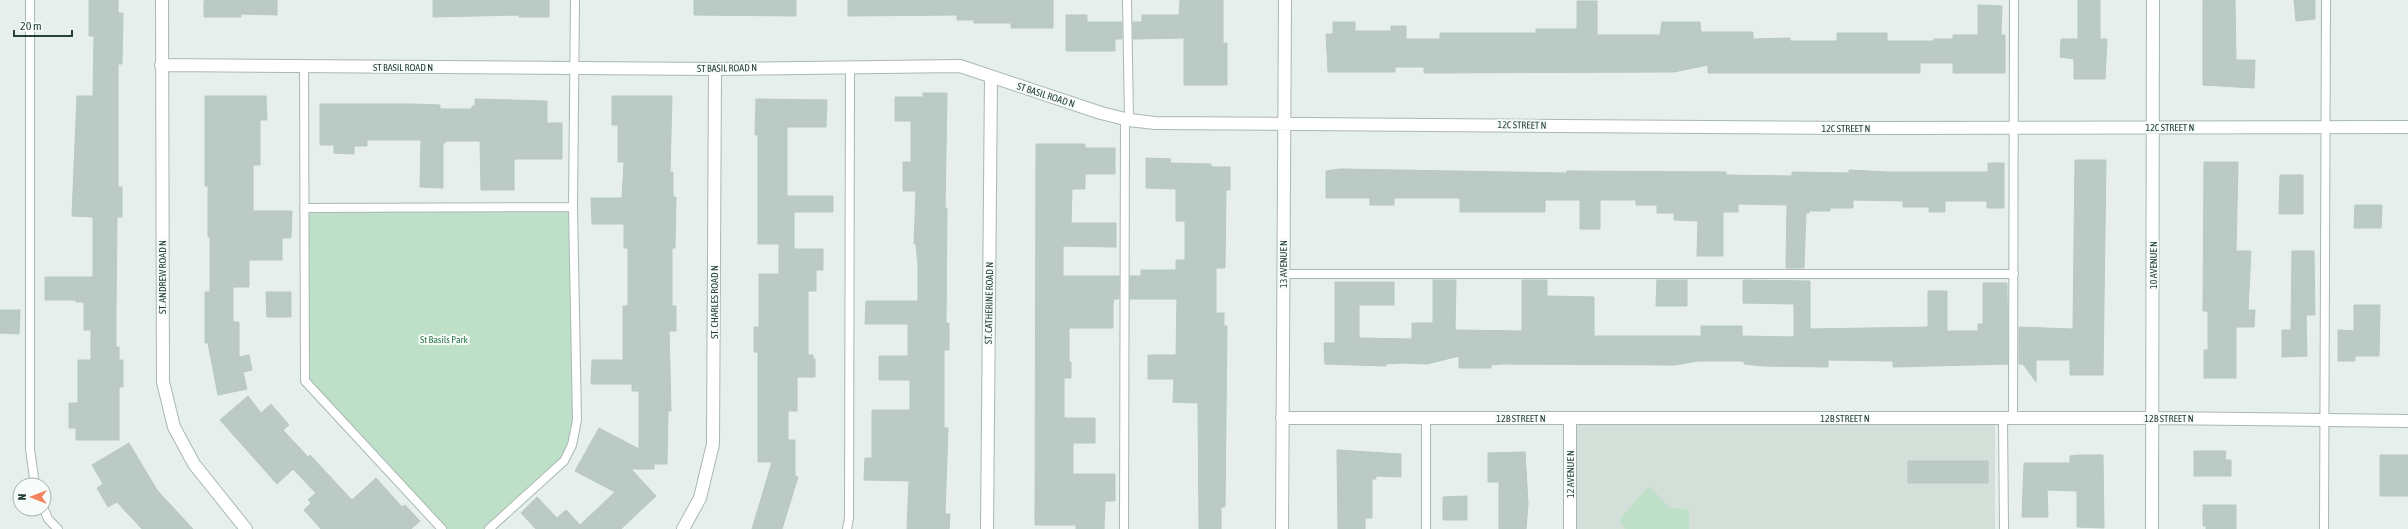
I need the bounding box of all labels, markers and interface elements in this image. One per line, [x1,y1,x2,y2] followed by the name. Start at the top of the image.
[14,12,72,38] scale bar
[20,19,42,33] text: 20 m
[373,62,433,73] street label: ST BASIL ROAD N
[697,62,757,74] street label: ST BASIL ROAD N
[1016,80,1076,110] street label: ST BASIL ROAD N
[1497,119,1547,131] street label: 12C STREET N
[2145,122,2195,133] street label: 12C STREET N
[1821,123,1871,134] street label: 12C STREET N
[157,240,168,314] street label: ST. ANDREW ROAD N
[1278,240,1289,288] street label: 13 AVENUE N
[2148,241,2159,289] street label: 10 AVENUE N
[983,262,995,344] street label: ST. CATHERINE ROAD N
[709,265,720,339] street label: ST. CHARLES ROAD N
[420,334,469,345] park label: St Basils Park
[1496,413,1546,424] street label: 12B STREET N
[1820,413,1870,424] street label: 12B STREET N
[2144,413,2194,424] street label: 12B STREET N
[1565,450,1576,498] street label: 12 AVENUE N
[12,477,52,517] north arrow
[16,494,28,500] text: N

